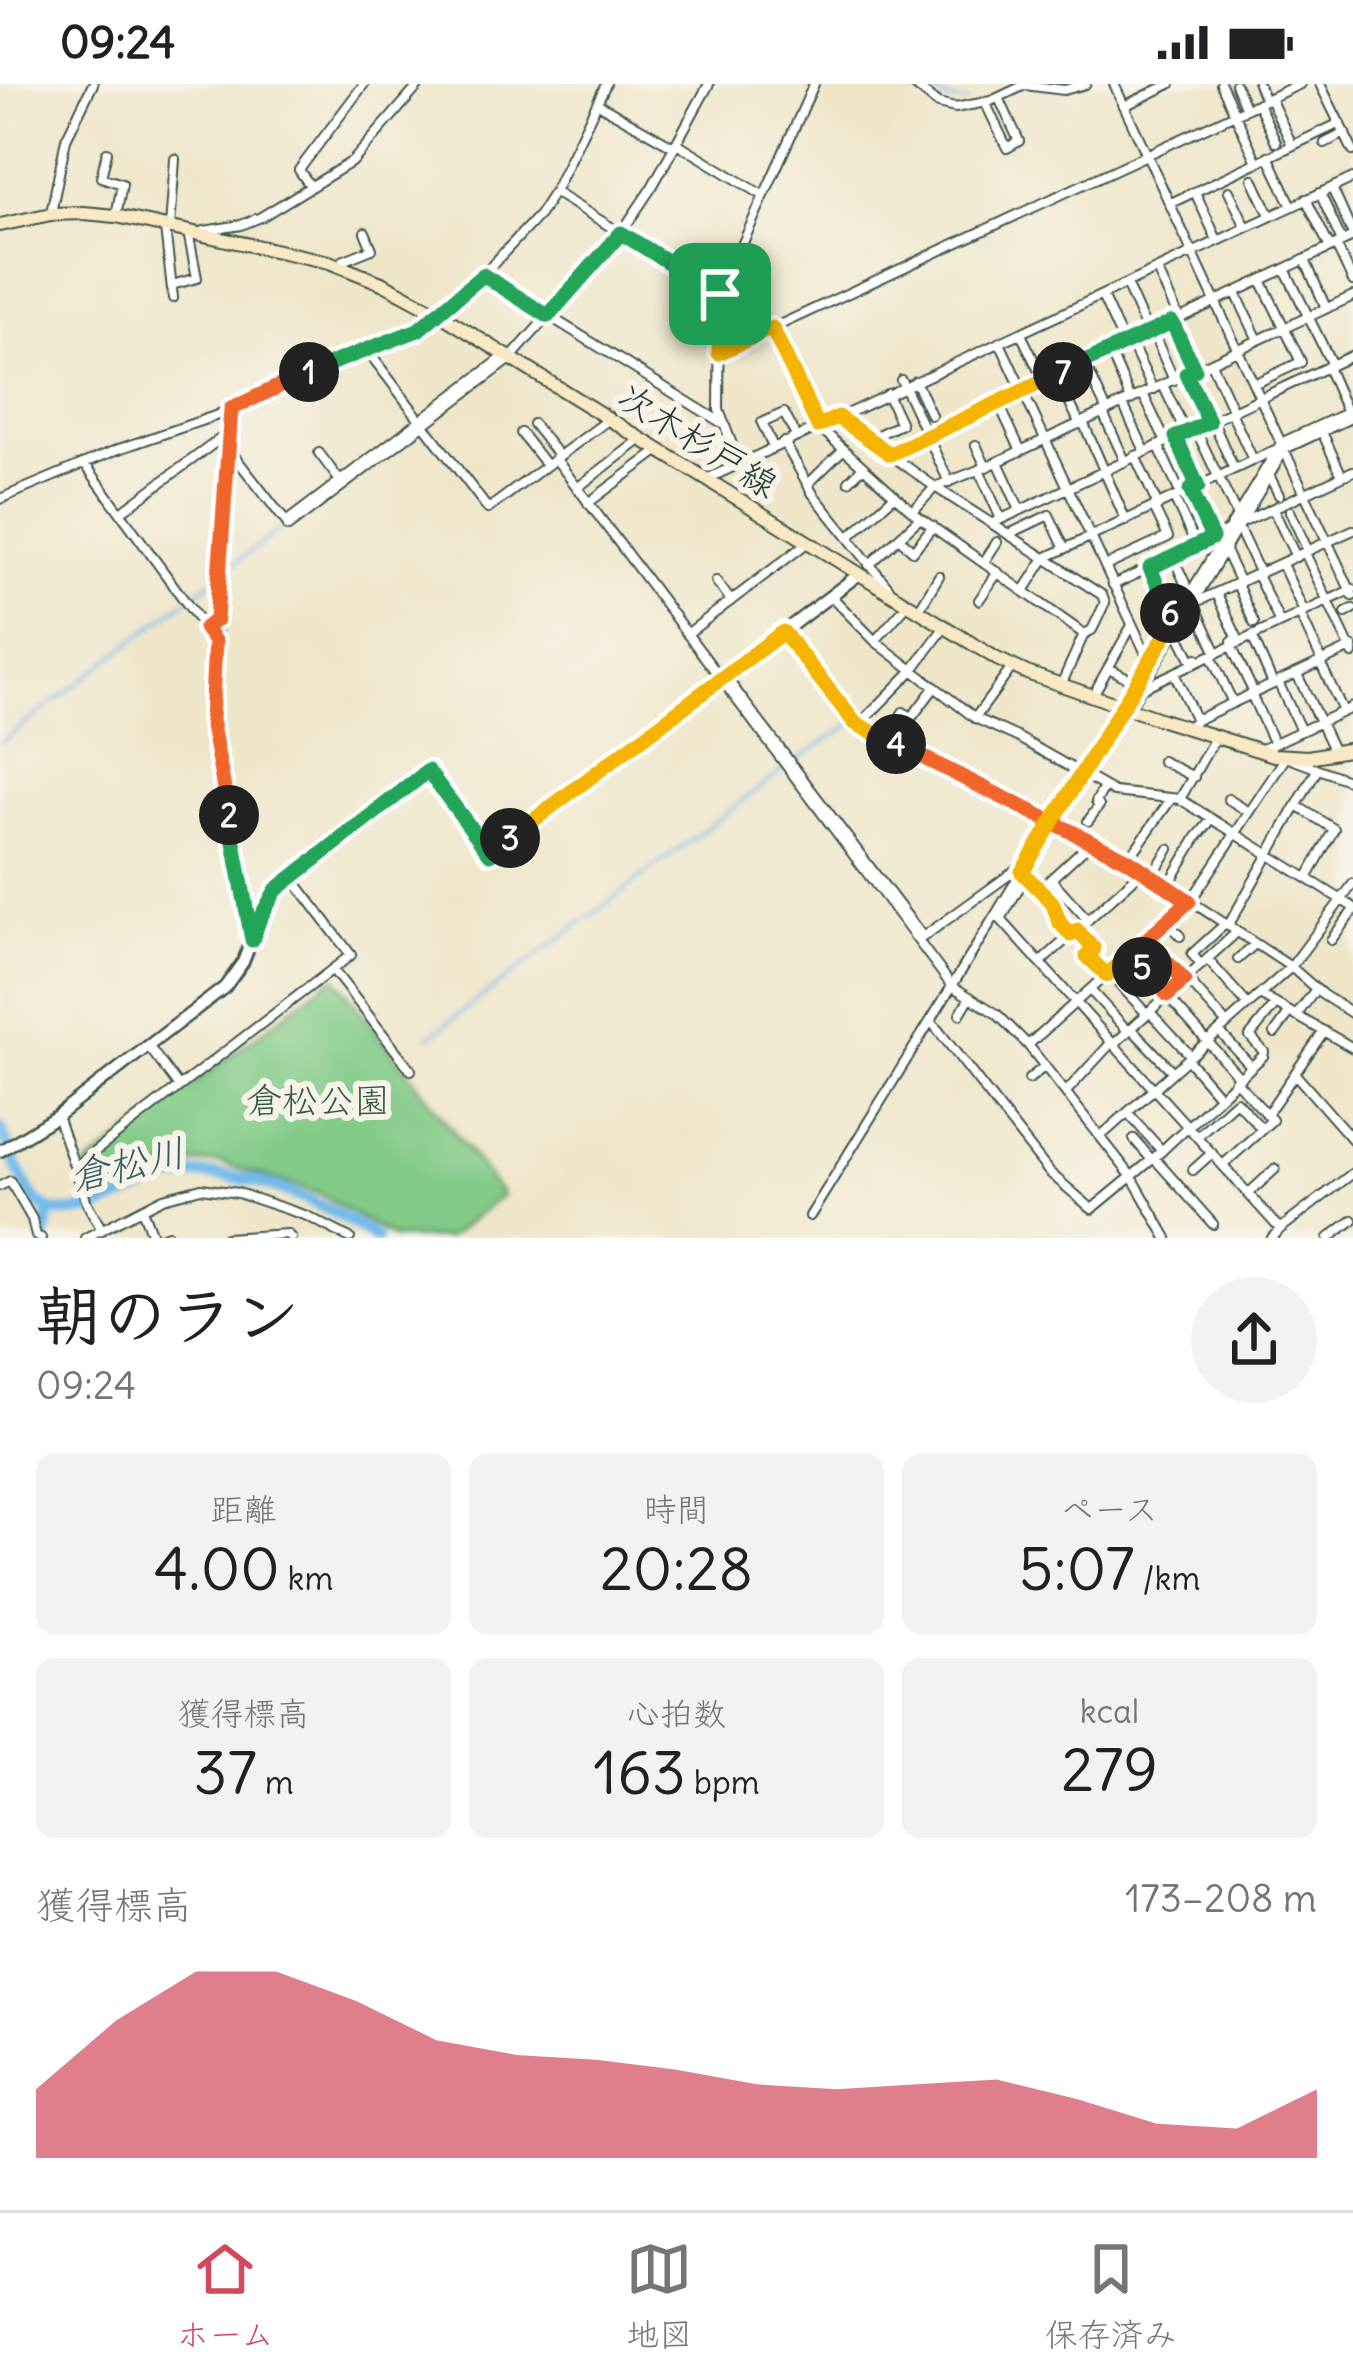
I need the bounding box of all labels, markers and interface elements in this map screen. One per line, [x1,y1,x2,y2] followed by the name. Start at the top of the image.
[60,14,176,70] text: 09:24
[669,243,771,345] pin
[687,261,753,327] icon: arrive
[279,342,339,402] pin: 1
[1033,342,1093,402] pin: 7
[302,351,316,393] text: 1
[1055,351,1071,393] text: 7
[609,374,786,507] street label: 次木杉戸線
[1140,583,1200,643] pin: 6
[1160,592,1180,634] text: 6
[866,714,926,774] pin: 4
[886,723,906,765] text: 4
[199,785,259,845] pin: 2
[220,794,238,836] text: 2
[480,808,540,868] pin: 3
[501,817,519,859] text: 3
[1112,937,1172,997] pin: 5
[1133,946,1151,988] text: 5
[246,1078,390,1123] park label: 倉松公園
[65,1127,190,1202] water label: 倉松川
[36,1274,300,1357] text: 朝のラン
[1191,1277,1317,1403] button: share
[36,1361,136,1410] text: 09:24
[211,1488,277,1530] text: 距離
[644,1488,710,1530] text: 時間
[1061,1488,1158,1530] text: ペース
[154,1531,280,1606] text: 4.00
[600,1531,753,1606] text: 20:28
[1019,1531,1135,1606] text: 5:07
[280,1557,333,1599] text: km
[1135,1557,1200,1599] text: /km
[1080,1690,1139,1732] text: kcal
[178,1692,310,1734] text: 獲得標高
[627,1692,726,1734] text: 心拍数
[1061,1732,1158,1807] text: 279
[193,1735,257,1810] text: 37
[593,1735,686,1810] text: 163
[257,1761,294,1803] text: m
[686,1761,760,1803] text: bpm
[1125,1874,1317,1923] text: 173–208 m
[36,1881,192,1930] text: 獲得標高
[176,2236,274,2356] tab: ホーム
[626,2236,692,2356] tab: 地図
[1045,2236,1177,2356] tab: 保存済み

